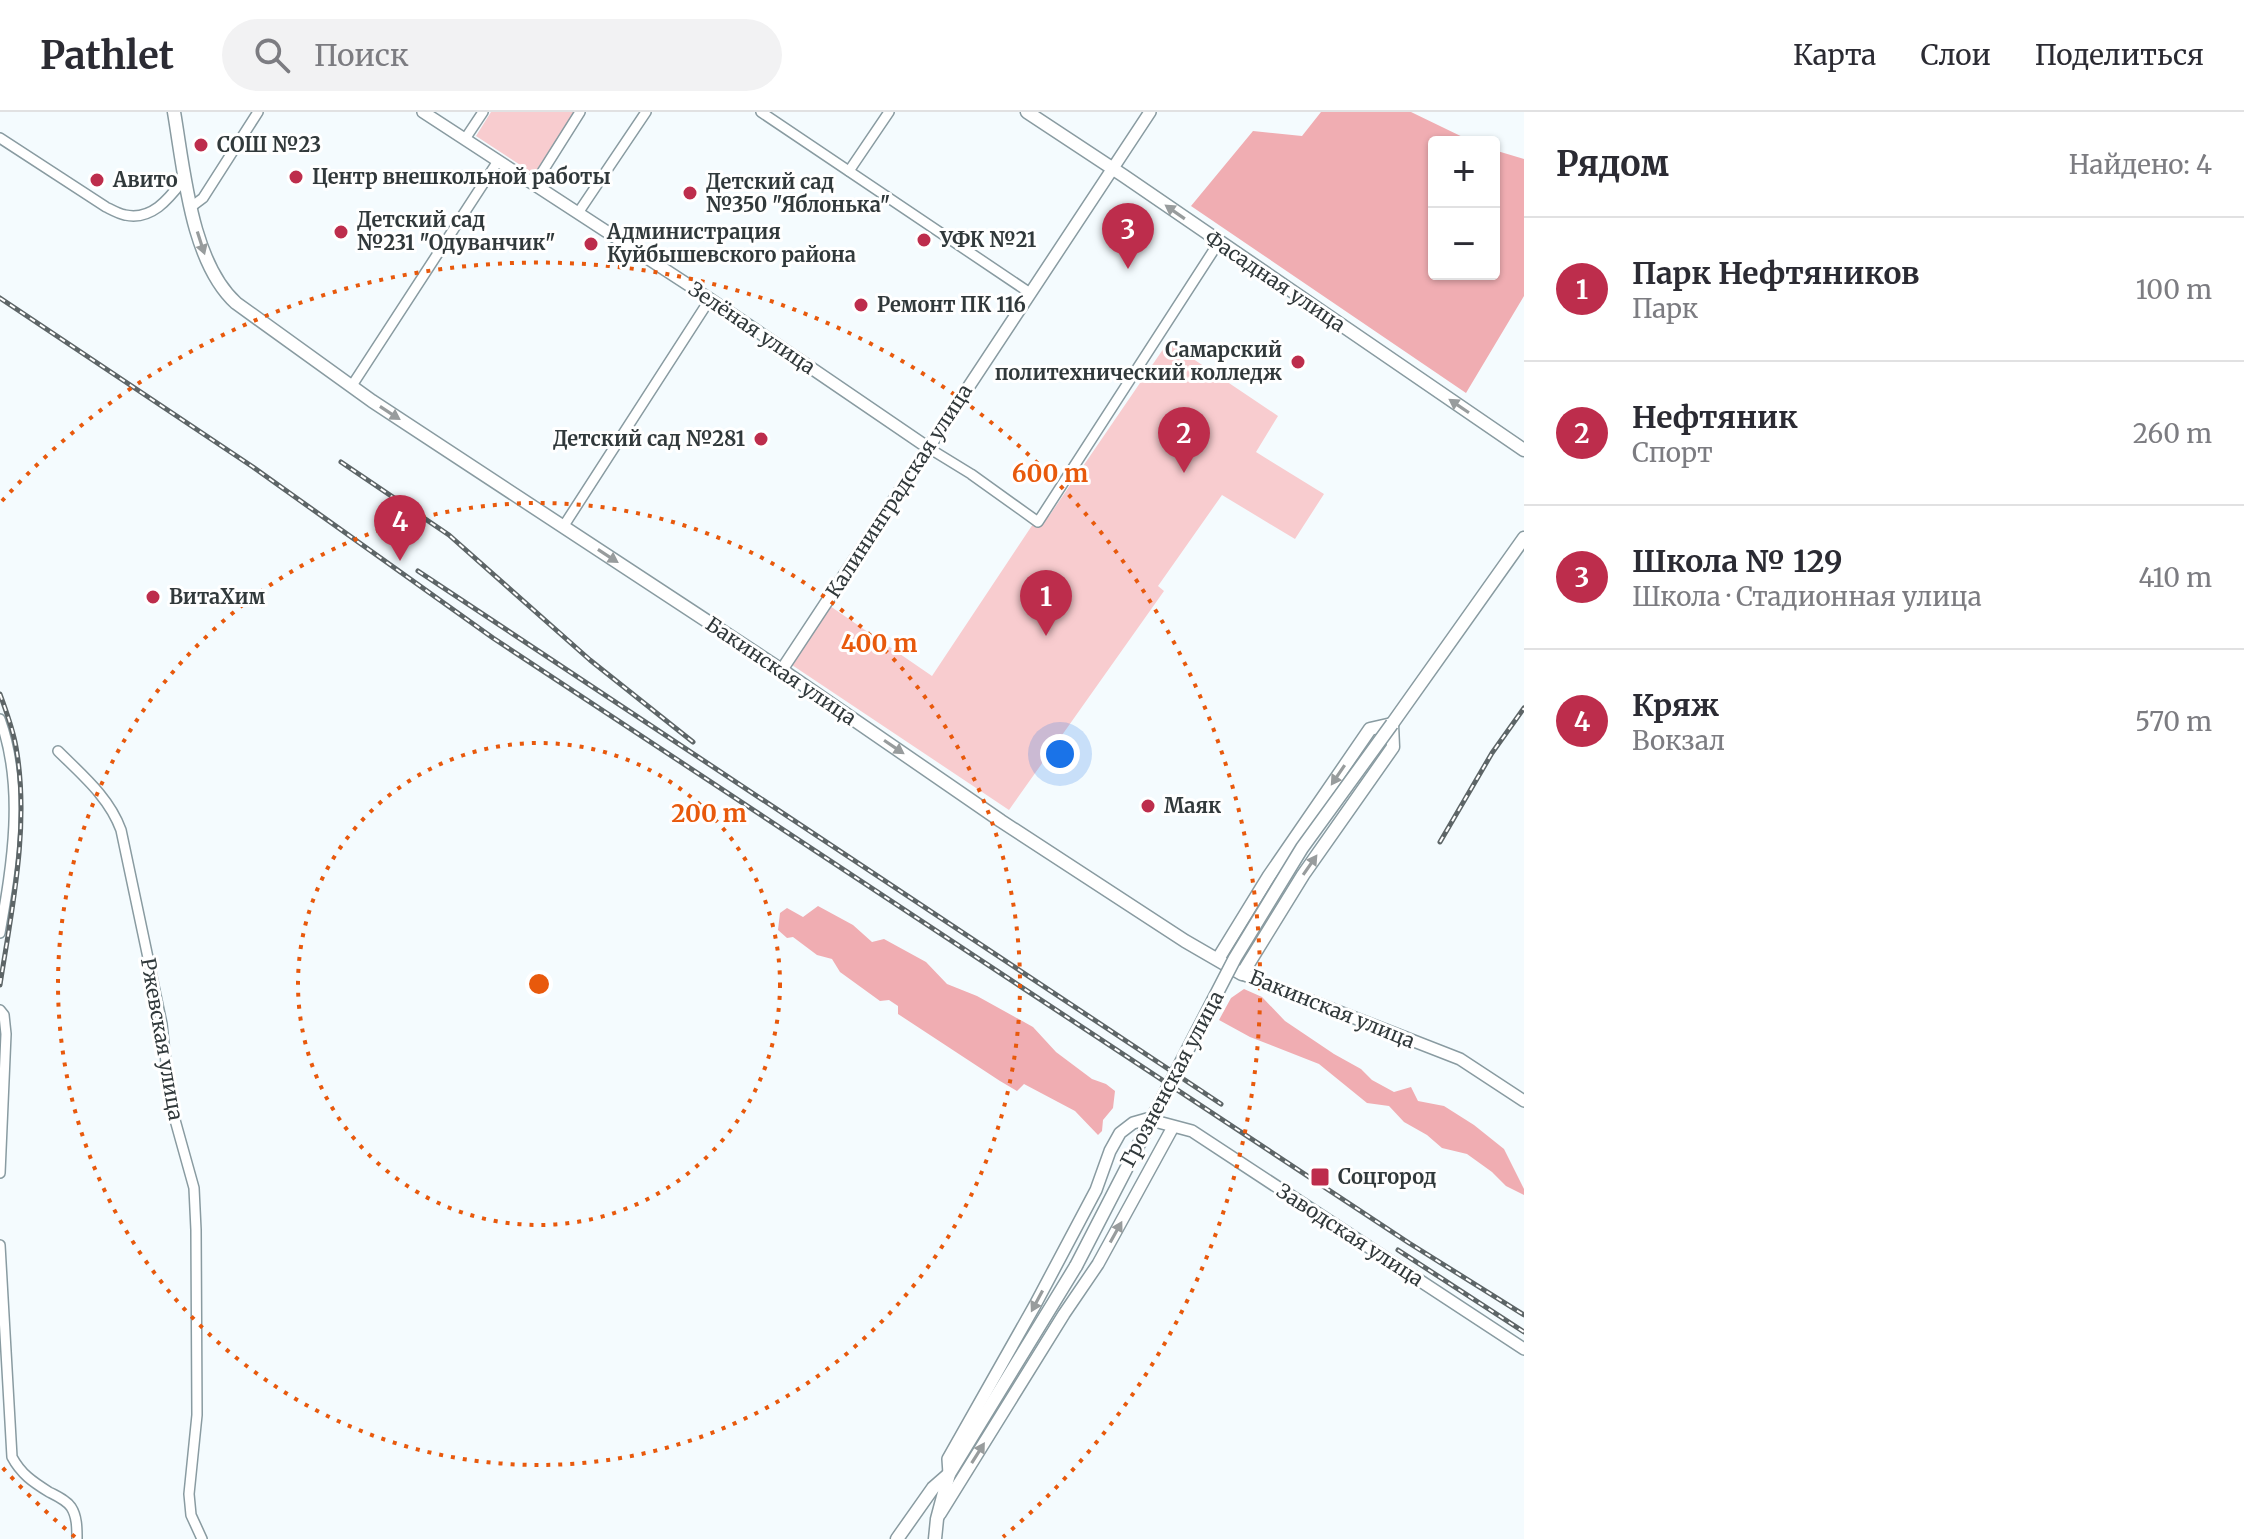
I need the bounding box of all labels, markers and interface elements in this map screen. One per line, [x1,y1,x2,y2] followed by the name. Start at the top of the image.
[222,19,782,91] search box
[40,32,174,79] text: Pathlet
[250,33,294,77] icon: search
[314,36,409,74] text: Поиск
[1793,37,1876,73] text: Карта
[1920,37,1991,73] text: Слои
[2035,37,2204,73] text: Поделиться
[217,132,321,157] place label: СОШ №23
[192,136,210,154] marker: СОШ №23
[1428,136,1500,280] map controls
[1428,136,1500,208] button: +
[1556,143,1669,185] text: Рядом
[2069,148,2212,181] text: Найдено: 4
[312,164,611,189] place label: Центр внешкольной работы
[112,167,178,192] place label: Авито
[287,168,305,186] marker: Центр внешкольной работы
[706,169,890,217] place label: Детский сад №350 "Яблонька"
[88,171,106,189] marker: Авито
[681,184,699,202] marker: Детский сад №350 "Яблонька"
[1102,203,1154,269] pin: 3
[1165,205,1186,220] one-way arrow
[357,207,555,255] place label: Детский сад №231 "Одуванчик"
[1428,208,1500,280] button: −
[606,219,856,267] place label: Администрация Куйбышевского района
[332,223,350,241] marker: Детский сад №231 "Одуванчик"
[1200,224,1351,337] street label: Фасадная улица
[939,227,1036,252] place label: УФК №21
[195,231,207,255] one-way arrow
[915,231,933,249] marker: УФК №21
[582,235,600,253] marker: Администрация Куйбышевского района
[1632,254,1920,292] text: Парк Нефтяников
[1576,273,1588,306] text: 1
[2136,273,2212,306] text: 100 m
[684,276,821,379] street label: Зелёная улица
[877,292,1026,317] place label: Ремонт ПК 116
[1632,292,1698,325] text: Парк
[852,296,870,314] marker: Ремонт ПК 116
[995,337,1282,385] place label: Самарский политехнический колледж
[1289,353,1307,371] marker: Самарский политехнический колледж
[820,379,977,602] street label: Калининградская улица
[1632,398,1798,436] text: Нефтяник
[1449,399,1470,414] one-way arrow
[380,405,401,420] one-way arrow
[1158,407,1210,473] pin: 2
[1574,417,1590,450] text: 2
[2133,417,2212,450] text: 260 m
[553,426,745,451] place label: Детский сад №281
[752,430,770,448] marker: Детский сад №281
[1632,436,1713,469] text: Спорт
[1012,458,1088,489] text: 600 m
[374,495,426,561] pin: 4
[1632,542,1842,580] text: Школа № 129
[597,548,618,563] one-way arrow
[1575,561,1589,594] text: 3
[2138,561,2212,594] text: 410 m
[1020,570,1072,636] pin: 1
[1632,580,1982,613] text: Школа · Стадионная улица
[169,584,266,609] place label: ВитаХим
[144,588,162,606] marker: ВитаХим
[701,611,862,730] street label: Бакинская улица
[841,628,917,659] text: 400 m
[1632,686,1719,724] text: Кряж
[1574,705,1590,738] text: 4
[2135,705,2212,738] text: 570 m
[1632,724,1725,757] text: Вокзал
[1040,734,1080,774] your location
[883,739,904,754] one-way arrow
[1331,765,1346,786] one-way arrow
[1164,793,1222,818] place label: Маяк
[1139,797,1157,815] marker: Маяк
[671,798,747,829] text: 200 m
[1302,854,1318,876] one-way arrow
[136,956,189,1122] street label: Ржевская улица
[1246,964,1419,1053] street label: Бакинская улица
[525,970,553,998] centre of rings
[1115,986,1229,1171] street label: Грозненская улица
[1338,1164,1437,1189] place label: Соцгород
[1309,1166,1331,1188] marker: Соцгород
[1272,1178,1429,1291] street label: Заводская улица
[1108,1221,1122,1243] one-way arrow
[1031,1290,1045,1312] one-way arrow
[971,1442,985,1464] one-way arrow

